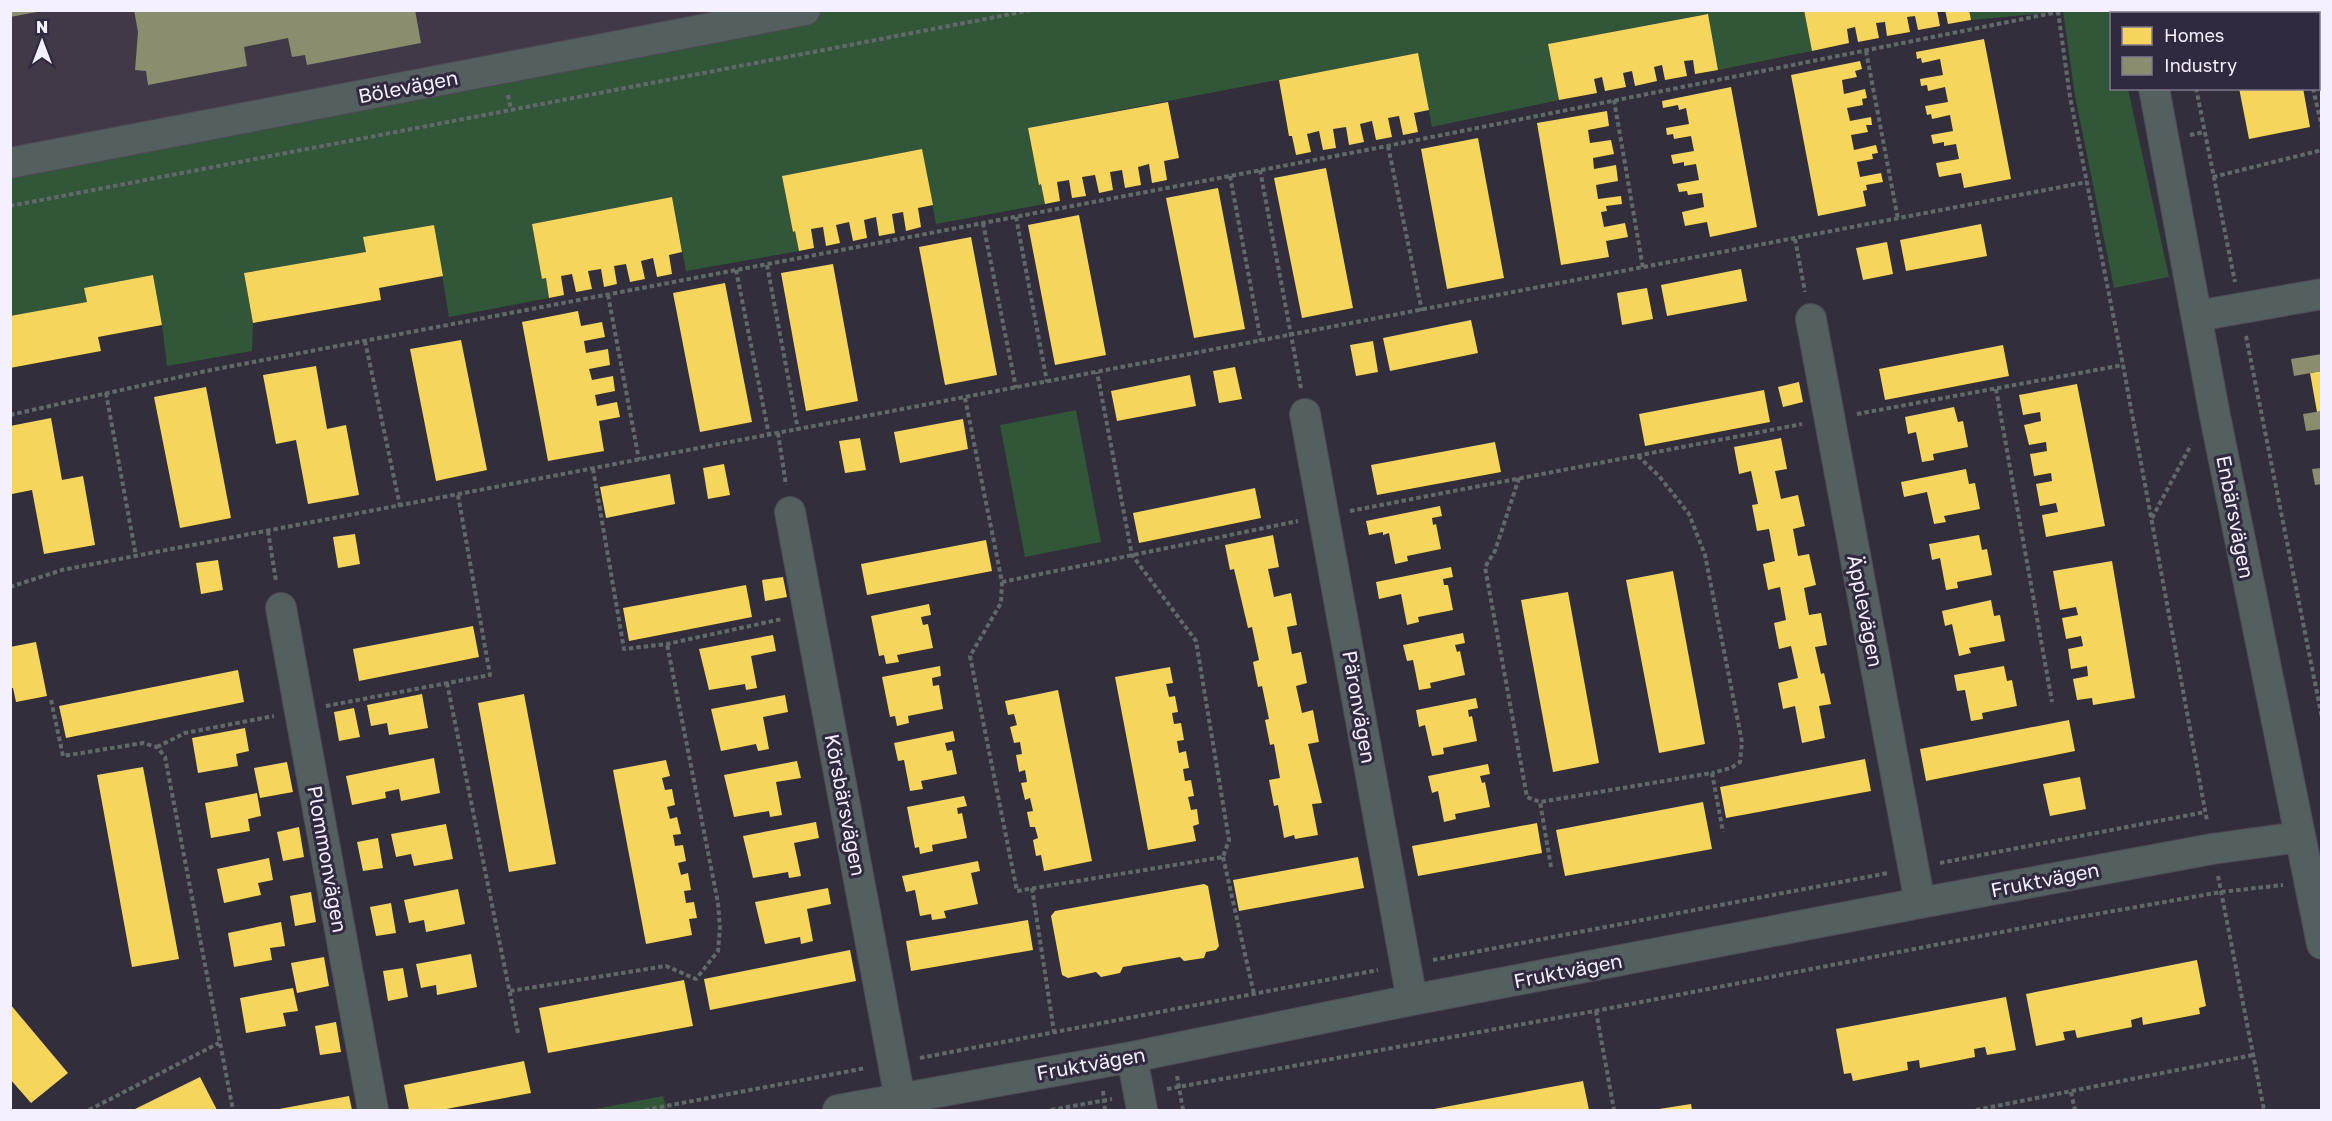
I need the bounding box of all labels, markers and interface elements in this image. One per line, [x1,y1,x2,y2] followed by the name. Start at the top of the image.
[12,12,72,72] north arrow
[2110,12,2320,90] legend
[36,17,48,37] text: N
[2164,24,2224,46] text: Homes
[2164,54,2237,76] text: Industry
[356,65,460,107] street label: Bölevägen
[2212,453,2260,580] street label: Enbärsvägen
[1843,553,1889,669] street label: Äpplevägen
[1338,649,1382,765] street label: Päronvägen
[820,732,872,878] street label: Körsbärsvägen
[303,783,353,934] street label: Plommonvägen
[1988,857,2101,901] street label: Fruktvägen
[1511,948,1624,992] street label: Fruktvägen
[1034,1042,1147,1084] street label: Fruktvägen

